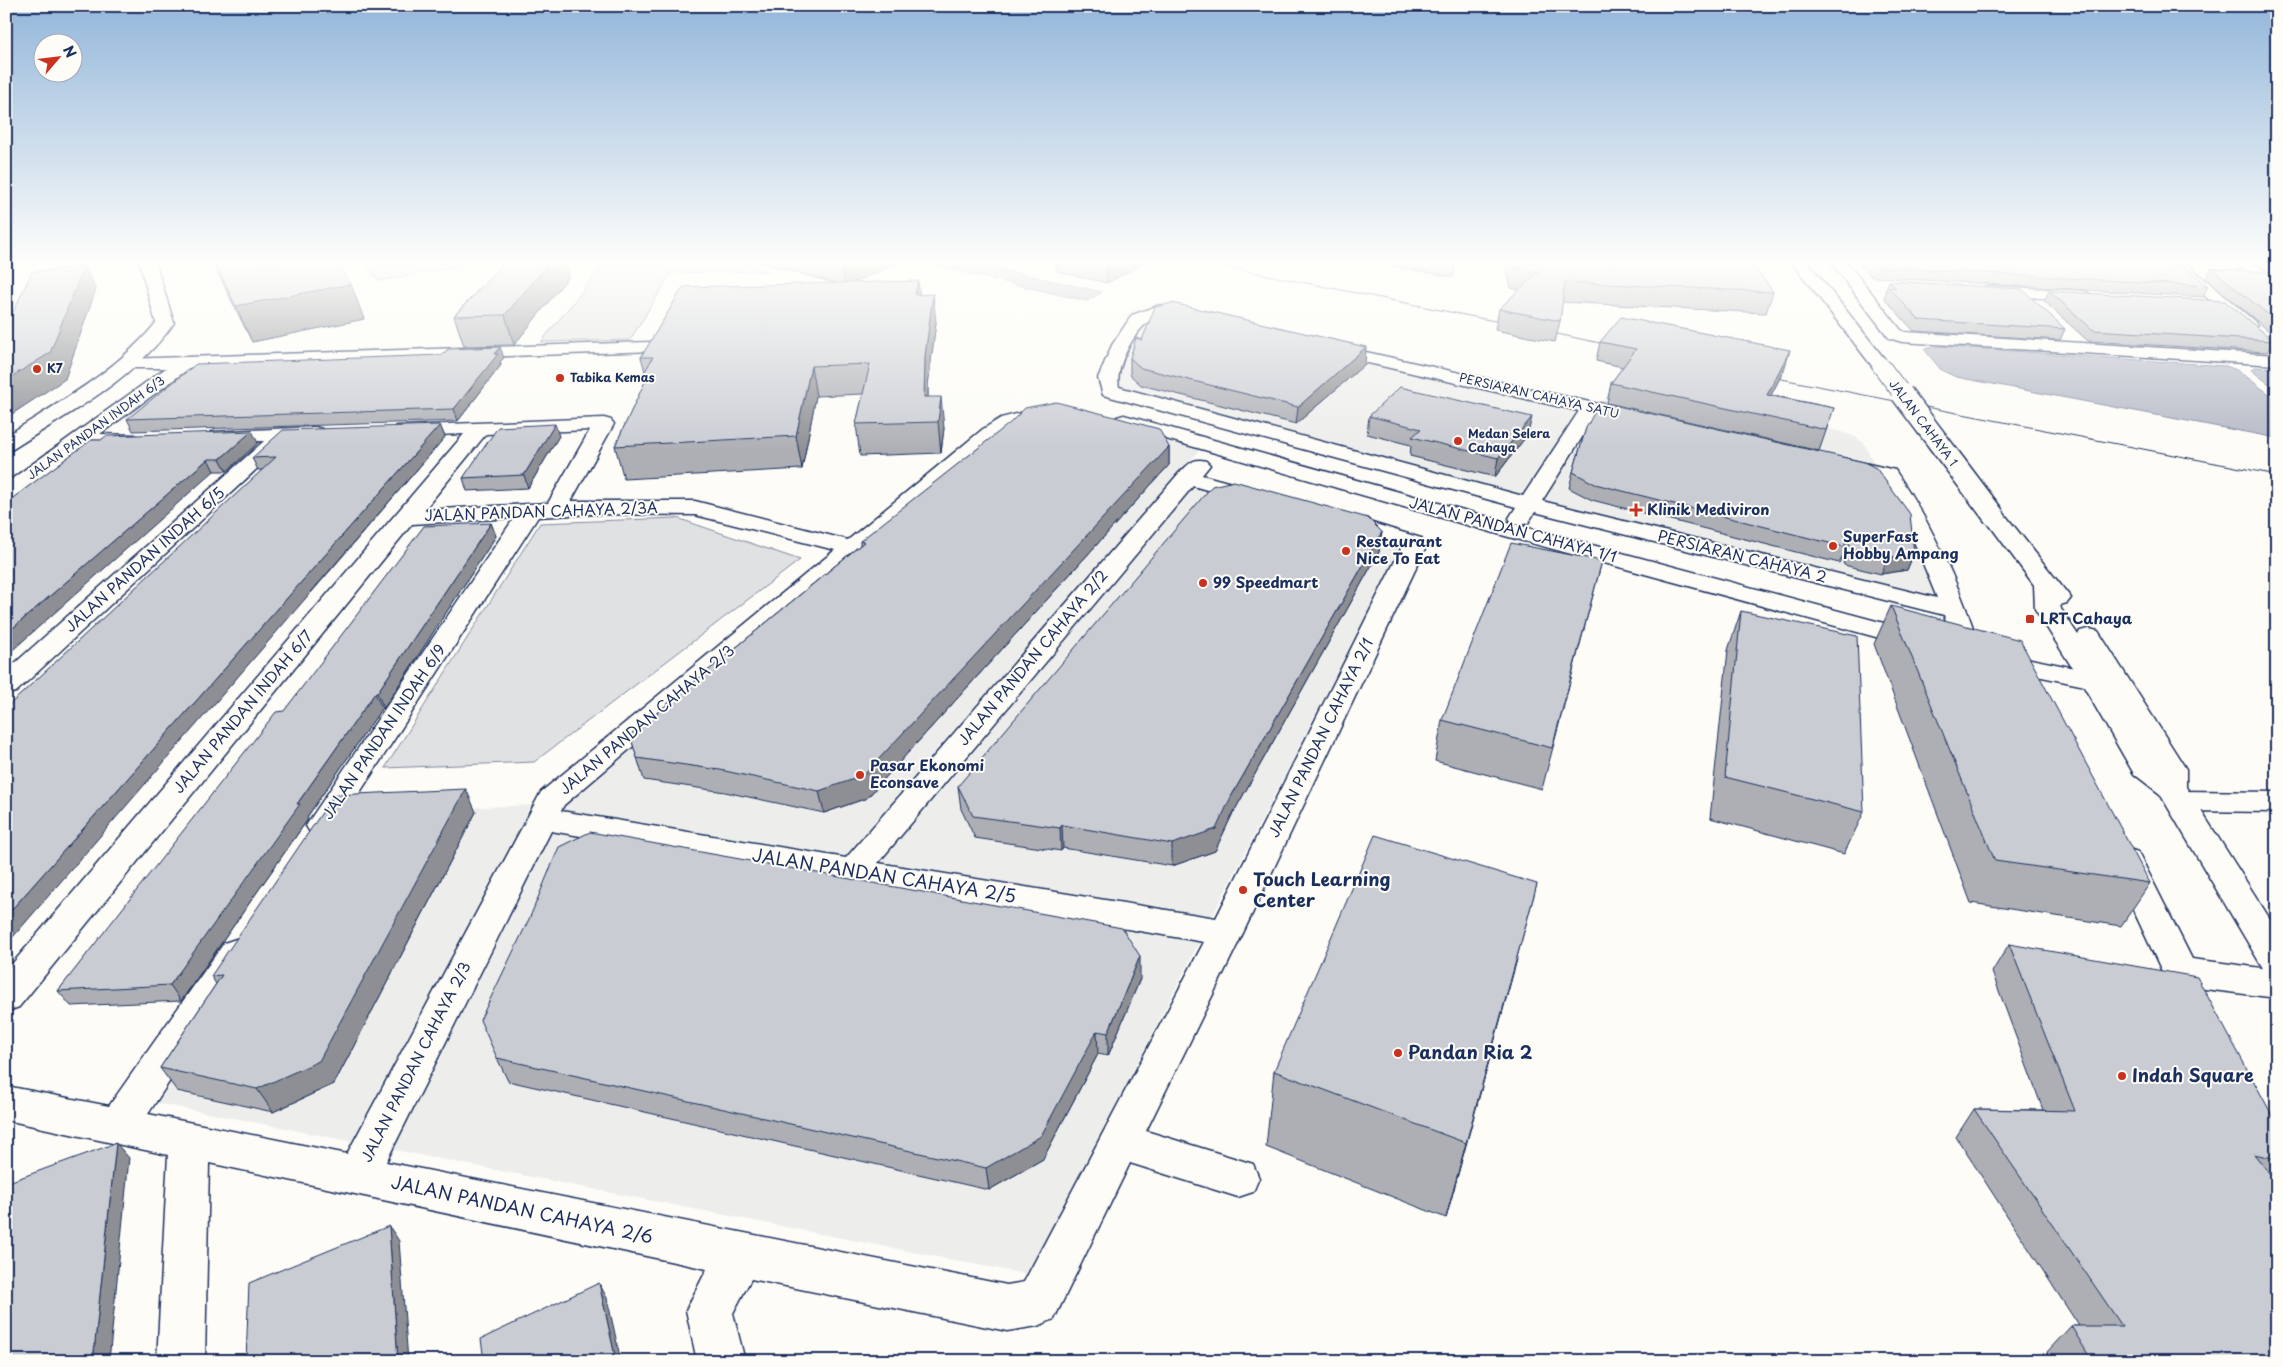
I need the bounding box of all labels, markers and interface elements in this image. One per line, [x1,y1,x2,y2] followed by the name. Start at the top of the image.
[32,32,82,82] north arrow
[58,42,82,61] text: N
[47,359,63,377] place label: K7
[31,363,43,375] marker: K7
[570,368,655,386] place label: Tabika Kemas
[1457,368,1621,422] street label: PERSIARAN CAHAYA SATU
[23,371,168,483] street label: JALAN PANDAN INDAH 6/3
[554,372,566,384] marker: Tabika Kemas
[1885,375,1962,469] street label: JALAN CAHAYA 1
[1468,424,1551,456] place label: Medan Selera Cahaya
[1452,435,1464,447] marker: Medan Selera Cahaya
[59,481,229,637] street label: JALAN PANDAN INDAH 6/5
[1407,490,1620,567] street label: JALAN PANDAN CAHAYA 1/1
[424,495,658,526] street label: JALAN PANDAN CAHAYA 2/3A
[1647,497,1769,520] place label: Klinik Mediviron
[1629,503,1643,517] marker: Klinik Mediviron
[1655,523,1830,588] street label: PERSIARAN CAHAYA 2
[1843,524,1959,564] place label: SuperFast Hobby Ampang
[1356,529,1442,569] place label: Restaurant Nice To Eat
[1827,540,1839,552] marker: SuperFast Hobby Ampang
[1340,545,1352,557] marker: Restaurant Nice To Eat
[951,564,1112,750] street label: JALAN PANDAN CAHAYA 2/2
[1213,570,1318,593] place label: 99 Speedmart
[1197,577,1209,589] marker: 99 Speedmart
[2040,606,2133,629] place label: LRT Cahaya
[2024,613,2036,625] marker: LRT Cahaya
[166,624,318,798] street label: JALAN PANDAN INDAH 6/7
[1261,634,1378,841] street label: JALAN PANDAN CAHAYA 2/1
[553,638,739,799] street label: JALAN PANDAN CAHAYA 2/3
[315,639,450,823] street label: JALAN PANDAN INDAH 6/9
[870,753,984,793] place label: Pasar Ekonomi Econsave
[854,769,866,781] marker: Pasar Ekonomi Econsave
[750,840,1018,909] street label: JALAN PANDAN CAHAYA 2/5
[1253,865,1391,913] place label: Touch Learning Center
[1237,884,1249,896] marker: Touch Learning Center
[354,957,475,1166] street label: JALAN PANDAN CAHAYA 2/3
[1408,1038,1533,1065] place label: Pandan Ria 2
[1392,1047,1404,1059] marker: Pandan Ria 2
[2132,1061,2254,1088] place label: Indah Square
[2116,1070,2128,1082] marker: Indah Square
[389,1168,656,1250] street label: JALAN PANDAN CAHAYA 2/6

